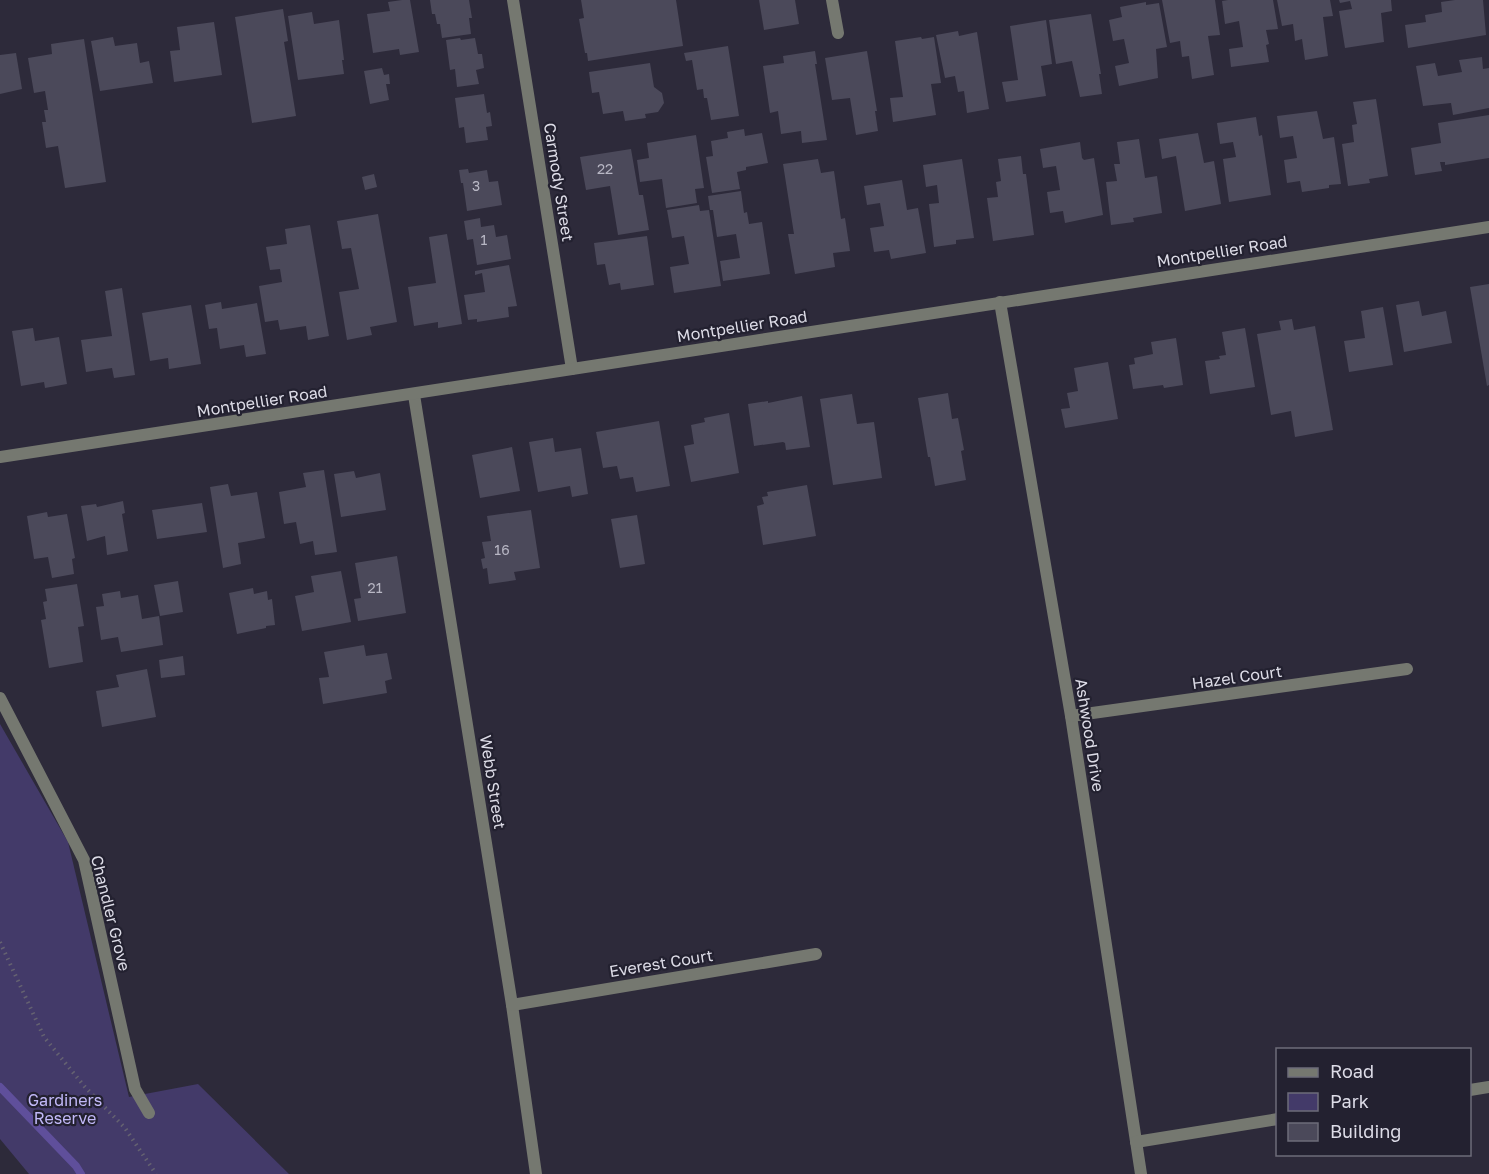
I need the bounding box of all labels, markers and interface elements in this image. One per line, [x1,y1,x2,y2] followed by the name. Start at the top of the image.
[540,121,578,243] street label: Carmody Street
[597,160,613,177] house number: 22
[472,177,480,194] house number: 3
[481,231,488,248] house number: 1
[1155,231,1289,271] street label: Montpellier Road
[675,306,809,346] street label: Montpellier Road
[195,381,329,421] street label: Montpellier Road
[494,541,510,558] house number: 16
[368,579,383,596] house number: 21
[1191,661,1283,693] street label: Hazel Court
[1071,677,1109,793] street label: Ashwood Drive
[476,733,510,831] street label: Webb Street
[87,853,135,973] street label: Chandler Grove
[608,945,714,981] street label: Everest Court
[1276,1048,1471,1156] legend
[1330,1060,1374,1082] text: Road
[28,1090,102,1128] park label: Gardiners Reserve
[1330,1090,1369,1112] text: Park
[1330,1120,1401,1142] text: Building

